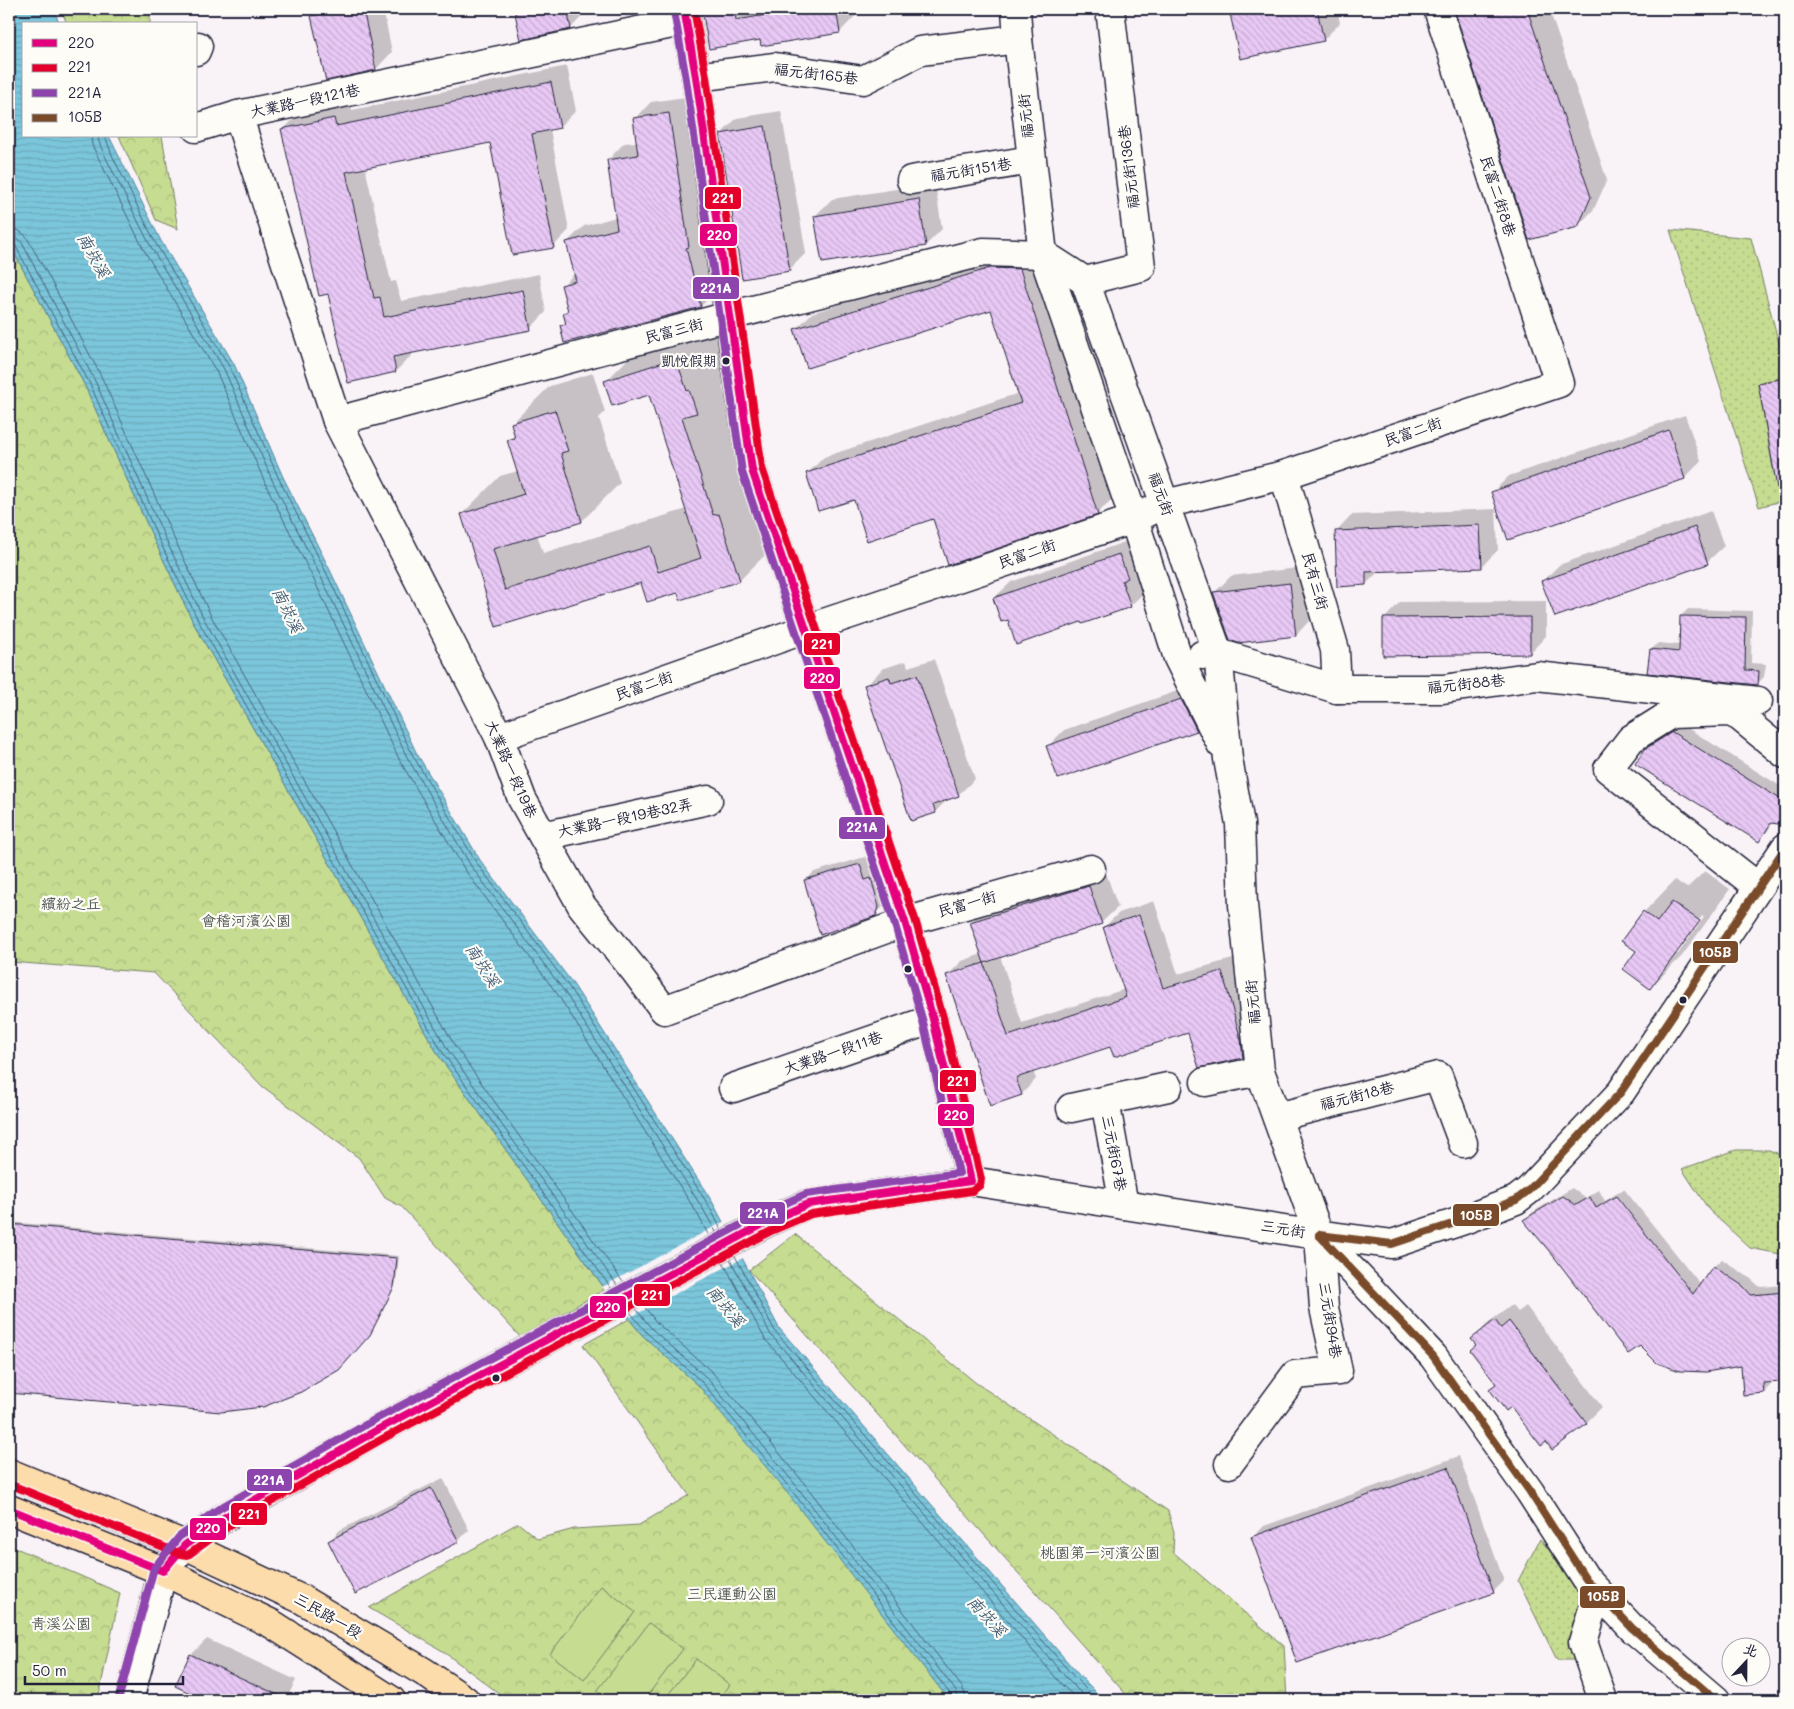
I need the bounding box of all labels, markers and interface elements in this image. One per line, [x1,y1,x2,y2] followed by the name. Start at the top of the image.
[22,22,198,138] legend
[68,32,94,52] text: 220
[68,56,91,76] text: 221
[773,58,859,88] street label: 福元街165巷
[248,79,362,121] street label: 大業路一段121巷
[68,82,102,102] text: 221A
[1013,93,1037,140] street label: 福元街
[68,106,102,126] text: 105B
[1113,124,1143,210] street label: 福元街136巷
[929,153,1013,185] street label: 福元街151巷
[1476,153,1521,239] street label: 民富二街8巷
[704,186,742,210] line badge: 221
[712,188,734,207] text: 221
[699,223,738,247] line badge: 220
[707,225,731,244] text: 220
[74,229,116,282] water label: 南崁溪
[692,276,740,300] line badge: 221A
[700,278,732,297] text: 221A
[642,313,705,347] street label: 民富三街
[661,351,717,370] place label: 凱悅假期
[721,356,731,366] marker: 凱悅假期
[1381,412,1444,450] street label: 民富二街
[1145,469,1179,518] street label: 福元街
[995,534,1058,572] street label: 民富二街
[1298,549,1334,612] street label: 民有三街
[268,584,309,637] water label: 南崁溪
[803,632,841,656] line badge: 221
[811,634,833,653] text: 221
[612,666,675,704] street label: 民富二街
[803,666,841,690] line badge: 220
[810,668,834,687] text: 220
[1426,669,1506,697] street label: 福元街88巷
[481,716,543,821] street label: 大業路一段19巷
[555,793,694,841] street label: 大業路一段19巷32弄
[838,816,886,840] line badge: 221A
[846,817,878,836] text: 221A
[935,885,998,921] street label: 民富一街
[41,893,101,913] park label: 繽紛之丘
[201,910,291,930] park label: 會稽河濱公園
[462,939,506,991] water label: 南崁溪
[1692,940,1739,964] line badge: 105B
[1699,942,1731,961] text: 105B
[903,964,913,974] unlabelled marker
[1240,979,1264,1025] street label: 福元街
[1678,995,1688,1005] unlabelled marker
[781,1026,885,1078] street label: 大業路一段11巷
[939,1069,977,1093] line badge: 221
[947,1071,969,1090] text: 221
[1318,1076,1396,1114] street label: 福元街18巷
[937,1103,975,1127] line badge: 220
[944,1105,968,1124] text: 220
[1098,1113,1132,1193] street label: 三元街67巷
[739,1201,786,1225] line badge: 221A
[747,1203,779,1222] text: 221A
[1452,1203,1500,1227] line badge: 105B
[1460,1205,1492,1224] text: 105B
[1259,1215,1307,1241] street label: 三元街
[1315,1280,1347,1360] street label: 三元街94巷
[703,1281,750,1332] water label: 南崁溪
[633,1283,671,1307] line badge: 221
[641,1285,663,1304] text: 221
[589,1295,627,1319] line badge: 220
[596,1297,620,1316] text: 220
[491,1373,501,1383] unlabelled marker
[246,1468,293,1492] line badge: 221A
[253,1470,285,1489] text: 221A
[230,1502,268,1526] line badge: 221
[238,1504,260,1523] text: 221
[189,1517,227,1541] line badge: 220
[196,1518,220,1537] text: 220
[1040,1542,1160,1562] park label: 桃園第一河濱公園
[687,1583,777,1603] park label: 三民運動公園
[1579,1585,1626,1609] line badge: 105B
[1587,1586,1619,1605] text: 105B
[291,1588,366,1643] street label: 三民路一段
[964,1591,1012,1641] water label: 南崁溪
[31,1613,91,1633] park label: 青溪公園
[1722,1636,1772,1686] north arrow
[1741,1638,1761,1661] text: 北
[25,1654,182,1686] scale bar
[32,1660,67,1680] text: 50 m

